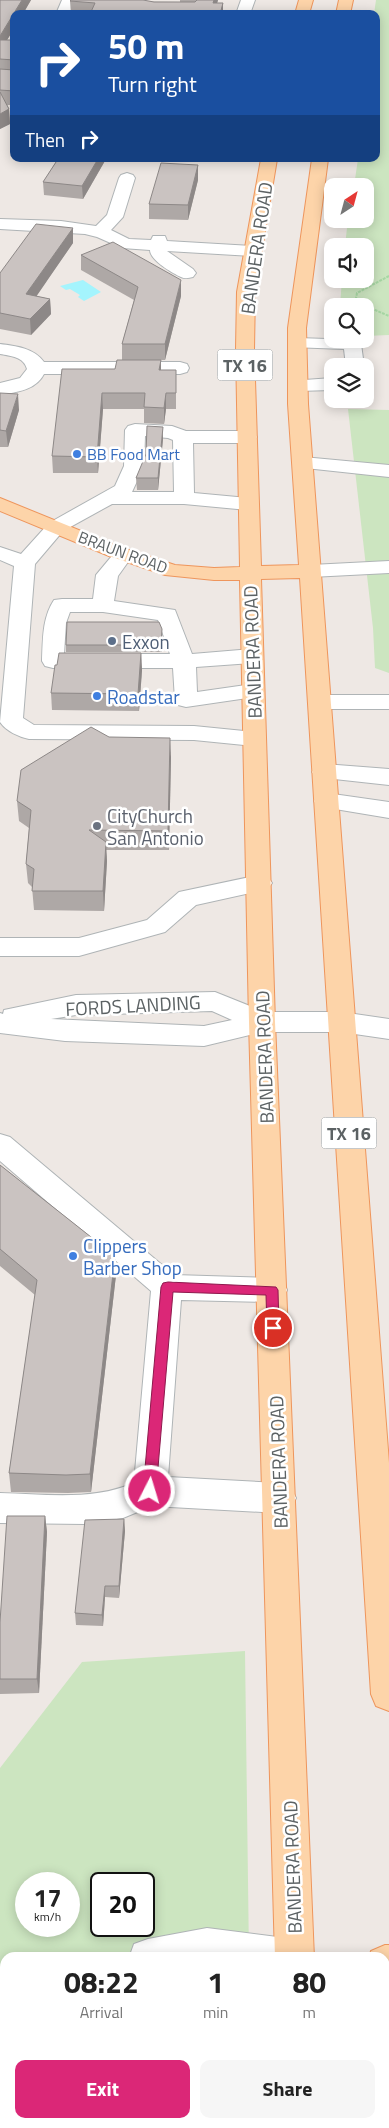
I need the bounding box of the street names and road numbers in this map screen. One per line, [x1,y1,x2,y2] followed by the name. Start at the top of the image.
[232,180,280,316] street label: BANDERA ROAD
[218,350,272,380] road number: TX 16
[75,525,171,579] street label: BRAUN ROAD
[235,585,269,719] street label: BANDERA ROAD
[65,987,201,1023] street label: FORDS LANDING
[247,990,281,1124] street label: BANDERA ROAD
[322,1118,376,1148] road number: TX 16
[261,1395,295,1529] street label: BANDERA ROAD
[275,1800,309,1934] street label: BANDERA ROAD

